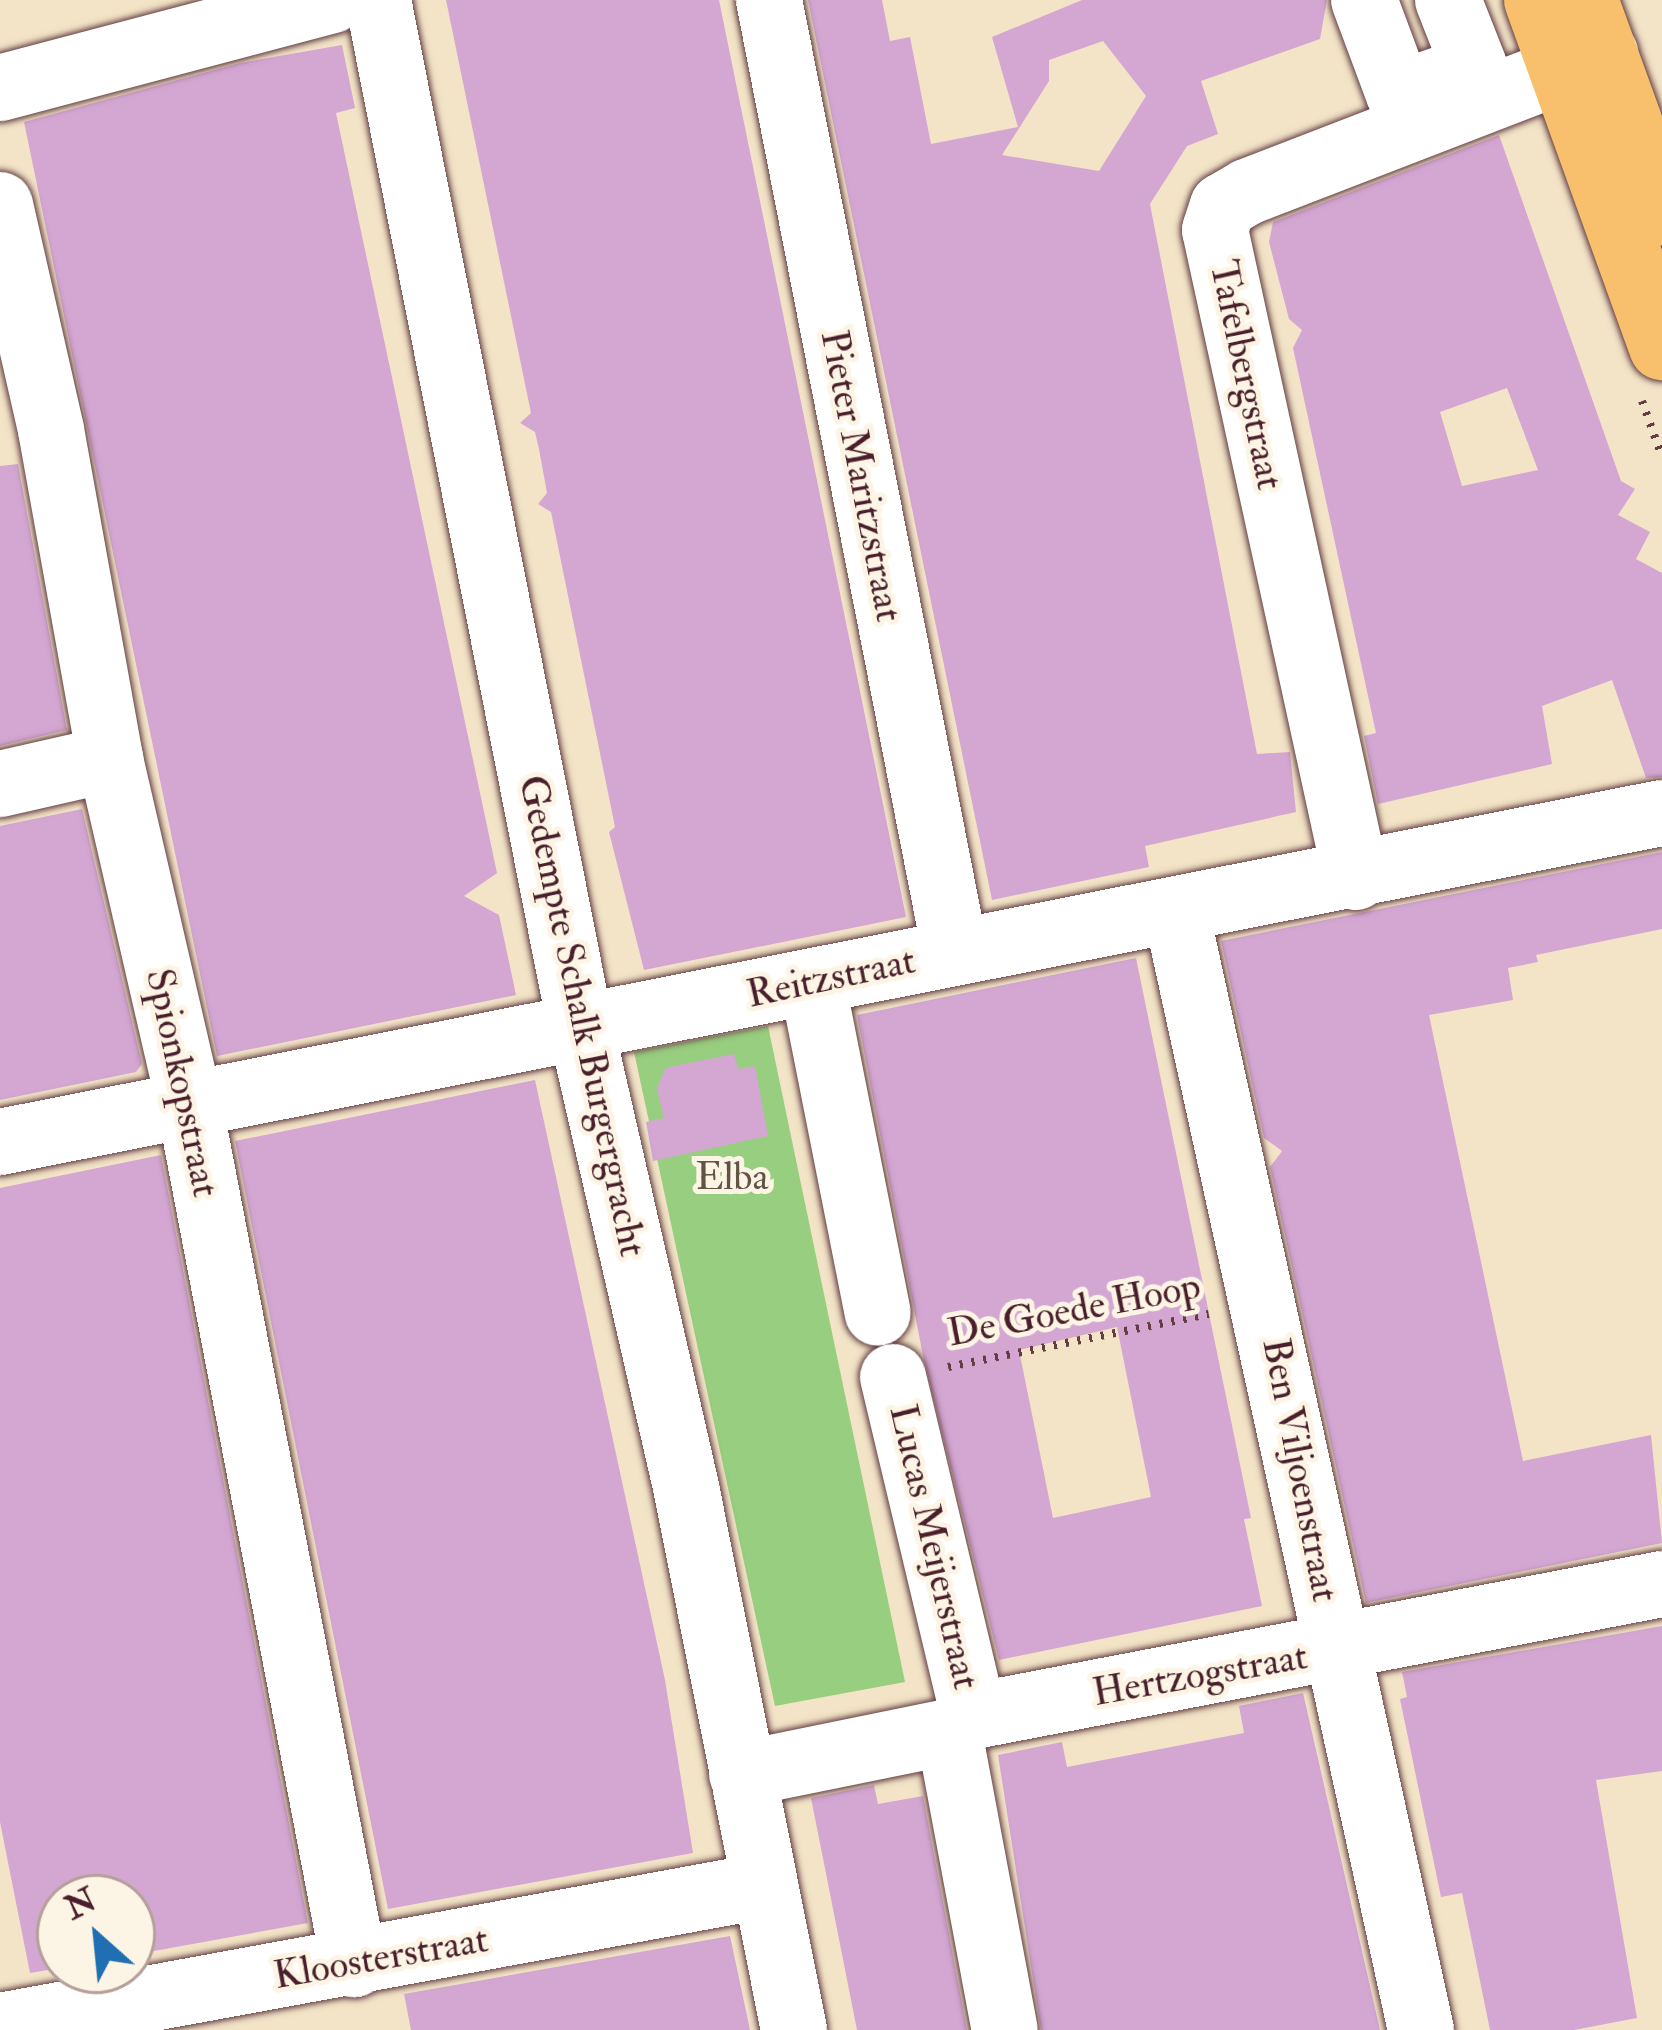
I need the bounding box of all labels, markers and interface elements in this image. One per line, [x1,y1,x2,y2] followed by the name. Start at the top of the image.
[1199,256,1293,494] street label: Tafelbergstraat
[810,326,912,626] street label: Pieter Maritzstraat
[508,771,656,1261] street label: Gedempte Schalk Burgergracht
[743,937,919,1019] street label: Reitzstraat
[135,965,229,1201] street label: Spionkopstraat
[695,1154,769,1200] park label: Elba
[944,1263,1204,1357] street label: De Goede Hoop
[1252,1334,1348,1606] street label: Ben Viljoenstraat
[879,1400,989,1694] street label: Lucas Meijerstraat
[1089,1633,1311,1717] street label: Hertzogstraat
[36,1874,156,1994] north arrow
[58,1879,103,1929] text: N
[270,1916,492,2000] street label: Kloosterstraat

